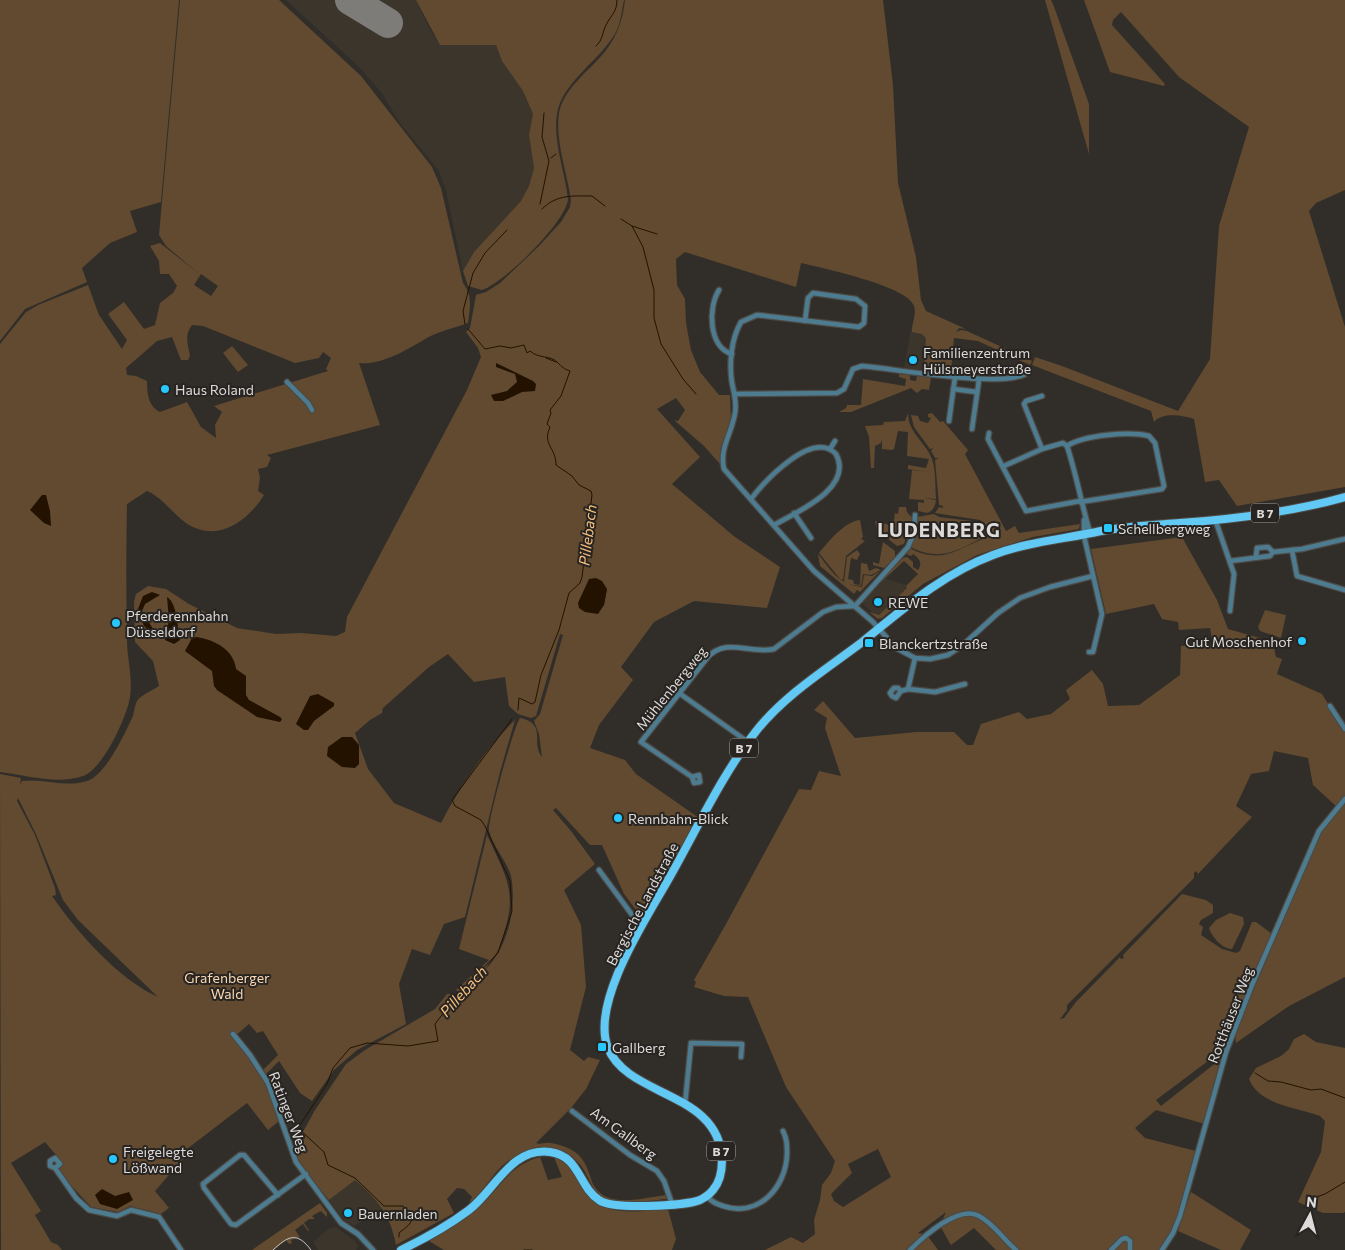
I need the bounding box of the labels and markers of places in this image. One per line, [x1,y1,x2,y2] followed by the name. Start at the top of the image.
[923,344,1031,377] place label: Familienzentrum Hülsmeyerstraße
[907,354,919,366] marker: Familienzentrum Hülsmeyerstraße
[175,381,254,398] place label: Haus Roland
[159,383,171,395] marker: Haus Roland
[1118,520,1211,537] place label: Schellbergweg
[1102,522,1114,534] marker: Schellbergweg
[888,594,928,611] place label: REWE
[872,596,884,608] marker: REWE
[126,607,229,640] place label: Pferderennbahn Düsseldorf
[110,617,122,629] marker: Pferderennbahn Düsseldorf
[1185,633,1292,650] place label: Gut Moschenhof
[879,635,988,652] place label: Blanckertzstraße
[1296,635,1308,647] marker: Gut Moschenhof
[863,637,875,649] marker: Blanckertzstraße
[628,810,729,827] place label: Rennbahn-Blick
[612,812,624,824] marker: Rennbahn-Blick
[612,1039,666,1056] place label: Gallberg
[596,1041,608,1053] marker: Gallberg
[123,1143,194,1176] place label: Freigelegte Lößwand
[107,1153,119,1165] marker: Freigelegte Lößwand
[358,1205,438,1222] place label: Bauernladen
[342,1207,354,1219] marker: Bauernladen

